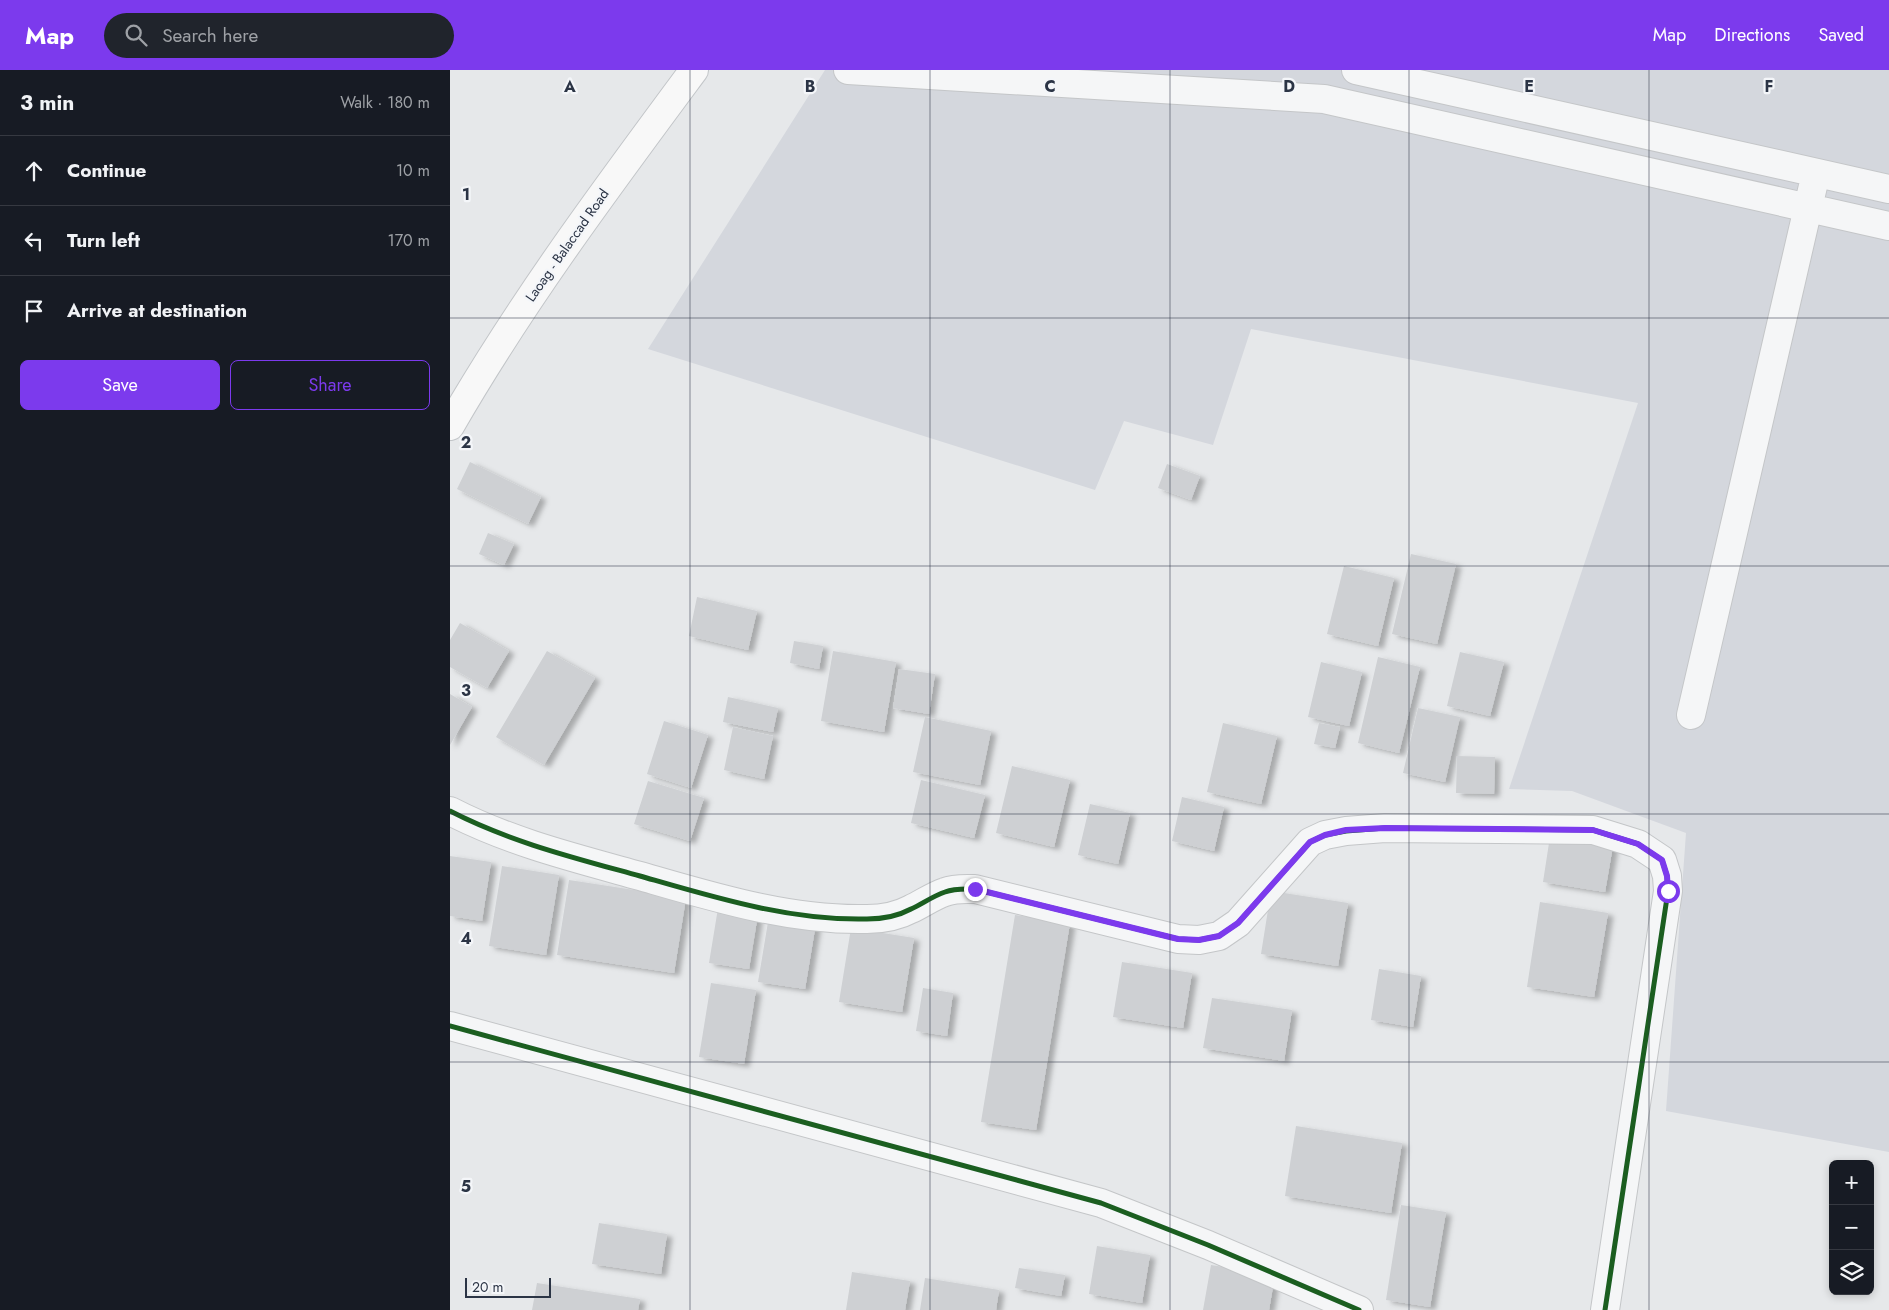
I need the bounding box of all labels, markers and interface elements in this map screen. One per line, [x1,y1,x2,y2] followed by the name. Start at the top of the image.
[104,13,454,58] search box
[25,18,74,53] text: Map
[122,21,150,49] icon: search
[162,22,258,49] text: Search here
[1653,22,1686,48] text: Map
[1714,22,1790,48] text: Directions
[1818,22,1864,48] text: Saved
[563,75,576,98] text: A
[805,75,815,98] text: B
[1044,75,1056,98] text: C
[1283,75,1295,98] text: D
[1524,75,1534,98] text: E
[1765,75,1773,98] text: F
[20,88,74,118] text: 3 min
[340,91,430,114] text: Walk · 180 m
[20,157,48,185] icon: ahead
[67,157,146,184] text: Continue
[396,159,430,182] text: 10 m
[462,183,470,206] text: 1
[520,184,614,306] street label: Laoag - Balaccad Road
[20,227,48,255] icon: left
[67,227,140,254] text: Turn left
[388,229,430,252] text: 170 m
[20,297,48,325] icon: arrive
[67,297,247,324] text: Arrive at destination
[20,360,220,410] button: Save
[230,360,430,410] button: Share
[461,431,471,454] text: 2
[461,679,471,702] text: 3
[964,878,987,901] route end
[1657,880,1680,903] route start
[460,927,472,950] text: 4
[1829,1160,1874,1295] map controls
[1829,1160,1874,1205] button: +
[461,1175,471,1198] text: 5
[1829,1205,1874,1250] button: −
[1829,1250,1874,1295] button: layers
[465,1275,551,1298] scale bar
[472,1277,504,1297] text: 20 m

